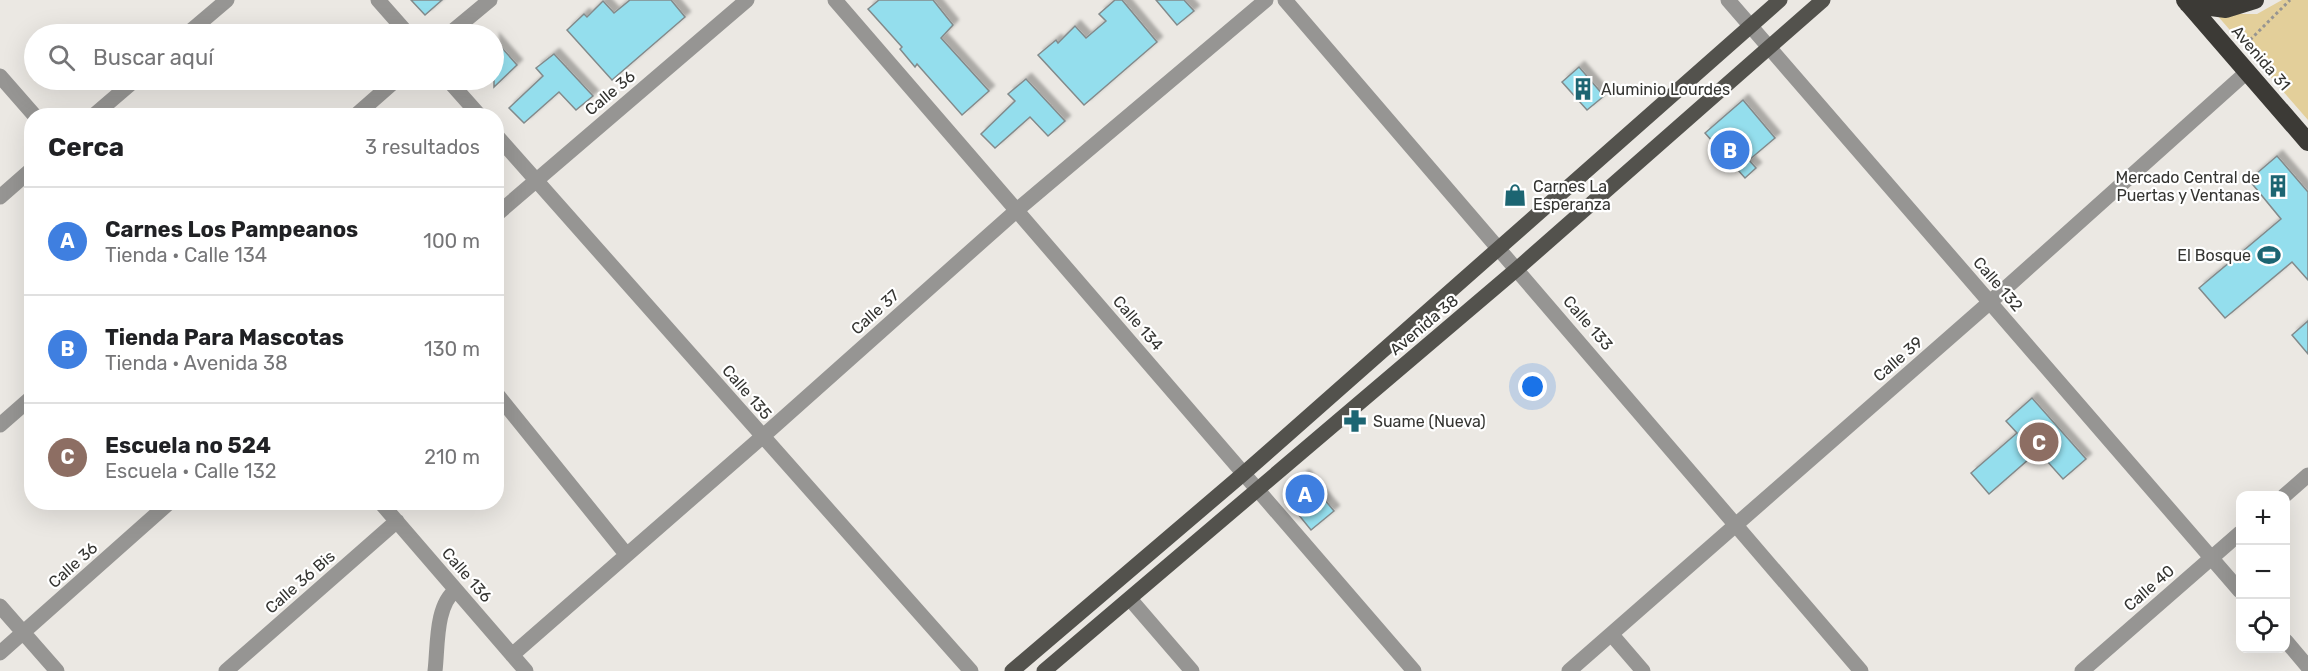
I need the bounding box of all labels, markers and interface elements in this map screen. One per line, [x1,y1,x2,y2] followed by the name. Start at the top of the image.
[2228,22,2294,94] street label: Avenida 31
[24,24,504,90] search box
[45,41,78,74] icon: search
[93,44,214,71] text: Buscar aquí
[581,66,639,119] street label: Calle 36
[1570,76,1596,102] building icon: Aluminio Lourdes
[1601,80,1730,99] place label: Aluminio Lourdes
[1710,128,1750,172] pin: B
[48,132,124,163] text: Cerca
[365,135,480,159] text: 3 resultados
[2116,168,2260,205] place label: Mercado Central de Puertas y Ventanas
[2265,173,2291,199] building icon: Mercado Central de Puertas y Ventanas
[1533,177,1611,214] place label: Carnes La Esperanza
[1502,182,1528,208] shop icon: Carnes La Esperanza
[105,216,358,243] text: Carnes Los Pampeanos
[60,229,75,253] text: A
[423,229,480,253] text: 100 m
[2256,242,2282,268] sports icon: El Bosque
[105,243,267,267] text: Tienda · Calle 134
[2177,246,2251,265] place label: El Bosque
[1969,253,2027,315] street label: Calle 132
[847,286,903,338] street label: Calle 37
[1386,291,1462,359] street label: Avenida 38
[1109,292,1167,354] street label: Calle 134
[1559,292,1617,354] street label: Calle 133
[105,324,344,351] text: Tienda Para Mascotas
[1869,332,1927,386] street label: Calle 39
[60,337,75,361] text: B
[424,337,480,361] text: 130 m
[105,351,288,375] text: Tienda · Avenida 38
[718,361,776,423] street label: Calle 135
[1518,372,1547,401] your location
[1342,408,1368,434] pharmacy icon: Suame (Nueva)
[1373,412,1486,431] place label: Suame (Nueva)
[2020,420,2058,464] pin: C
[105,432,271,459] text: Escuela no 524
[60,445,75,469] text: C
[424,445,480,469] text: 210 m
[105,459,276,483] text: Escuela · Calle 132
[1286,472,1324,516] pin: A
[2236,491,2290,653] map controls
[2236,491,2290,545] button: +
[45,538,102,592] street label: Calle 36
[438,544,496,606] street label: Calle 136
[2236,545,2290,599] button: −
[261,547,339,617] street label: Calle 36 Bis
[2120,561,2178,615] street label: Calle 40
[2236,599,2290,653] button: locate

